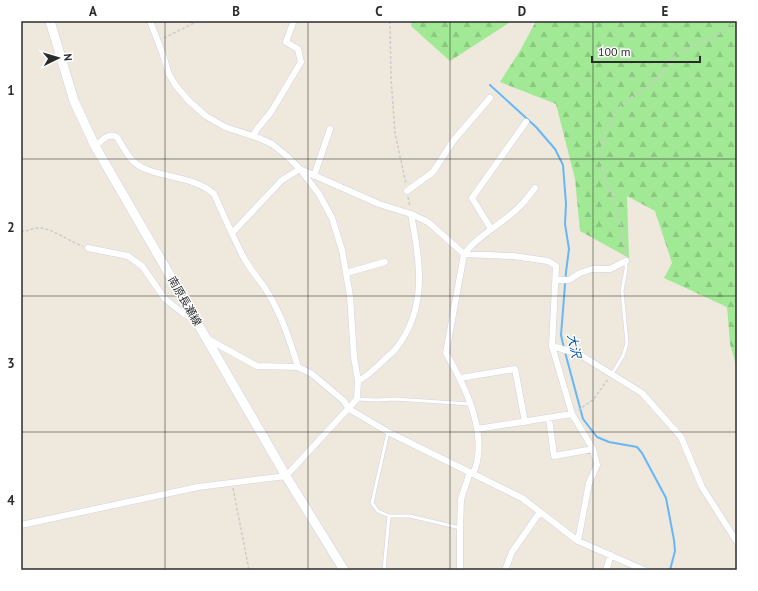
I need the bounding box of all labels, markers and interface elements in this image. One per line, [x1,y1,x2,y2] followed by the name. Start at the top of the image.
[89,3,97,20] text: A
[232,3,240,20] text: B
[375,3,383,20] text: C
[518,3,526,20] text: D
[662,3,669,20] text: E
[38,38,78,78] north arrow
[592,38,700,64] scale bar
[598,44,631,59] text: 100 m
[61,53,75,61] text: N
[7,82,15,99] text: 1
[7,219,15,236] text: 2
[165,274,205,328] street label: 南原長瀬線
[565,333,585,361] water label: 大沢
[7,355,15,372] text: 3
[7,492,15,509] text: 4

